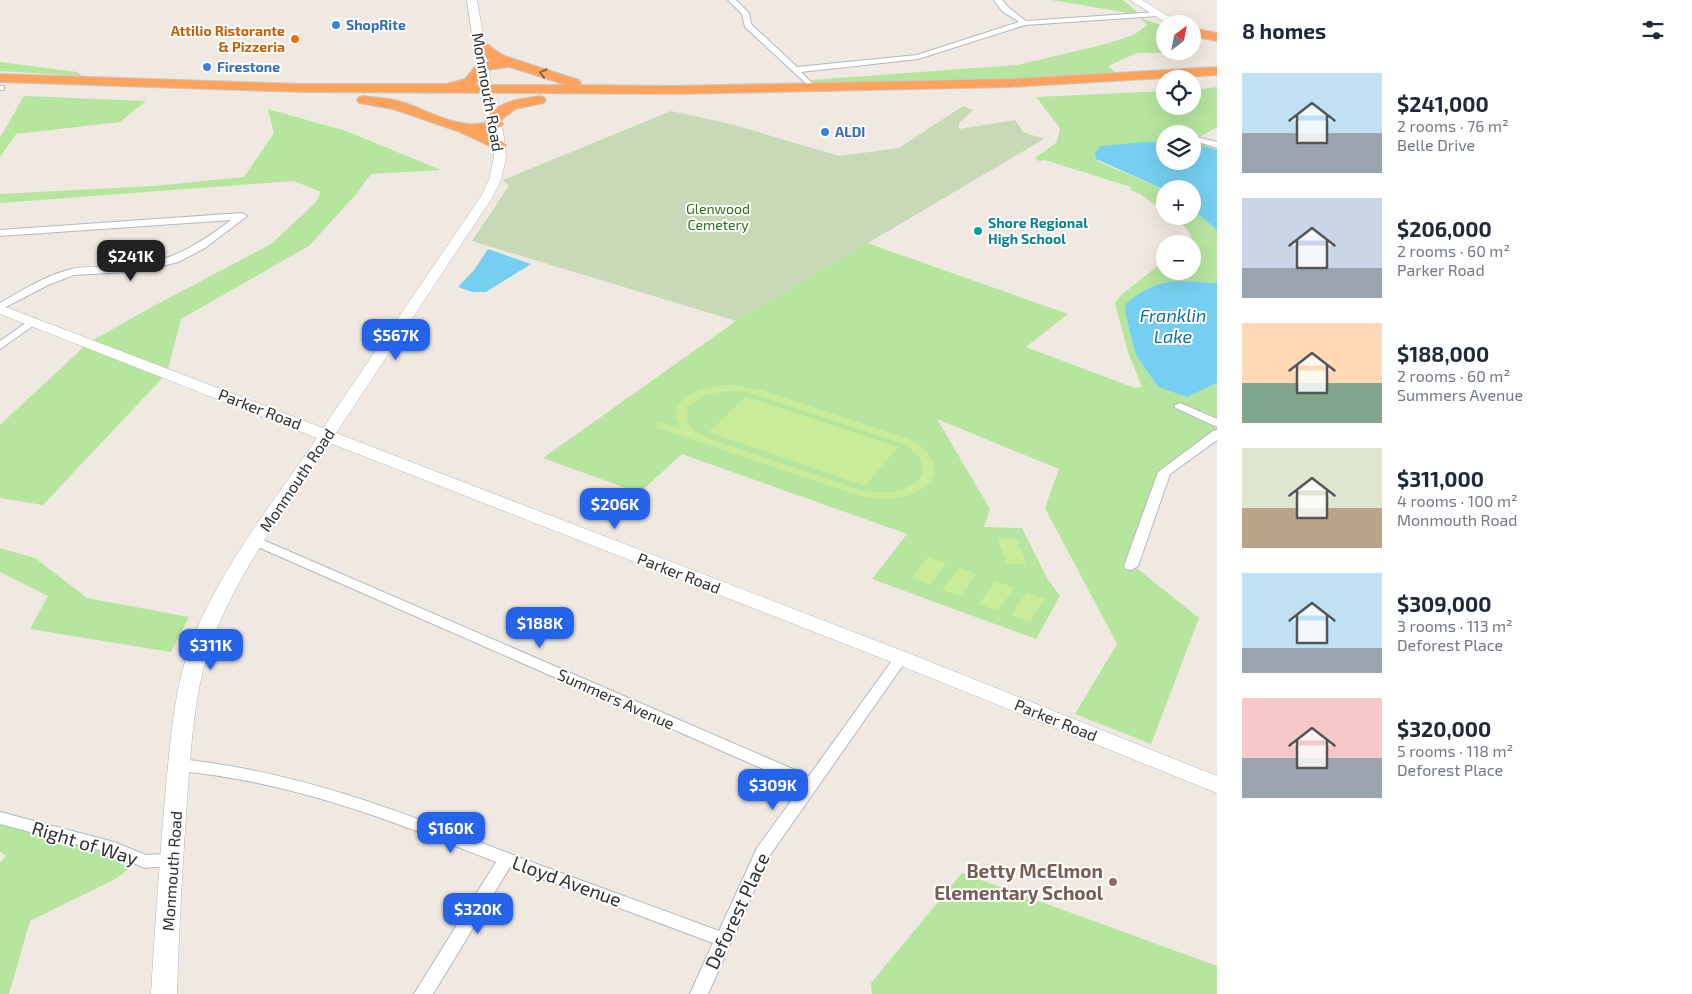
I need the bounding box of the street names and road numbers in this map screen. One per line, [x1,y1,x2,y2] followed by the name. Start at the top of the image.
[469,31,508,153] street label: Monmouth Road
[216,384,304,433] street label: Parker Road
[255,424,338,535] street label: Monmouth Road
[635,548,723,597] street label: Parker Road
[555,664,678,733] street label: Summers Avenue
[1012,694,1100,745] street label: Parker Road
[158,810,185,932] street label: Monmouth Road
[29,816,141,870] street label: Right of Way
[699,849,774,973] street label: Deforest Place
[509,850,625,911] street label: Lloyd Avenue

